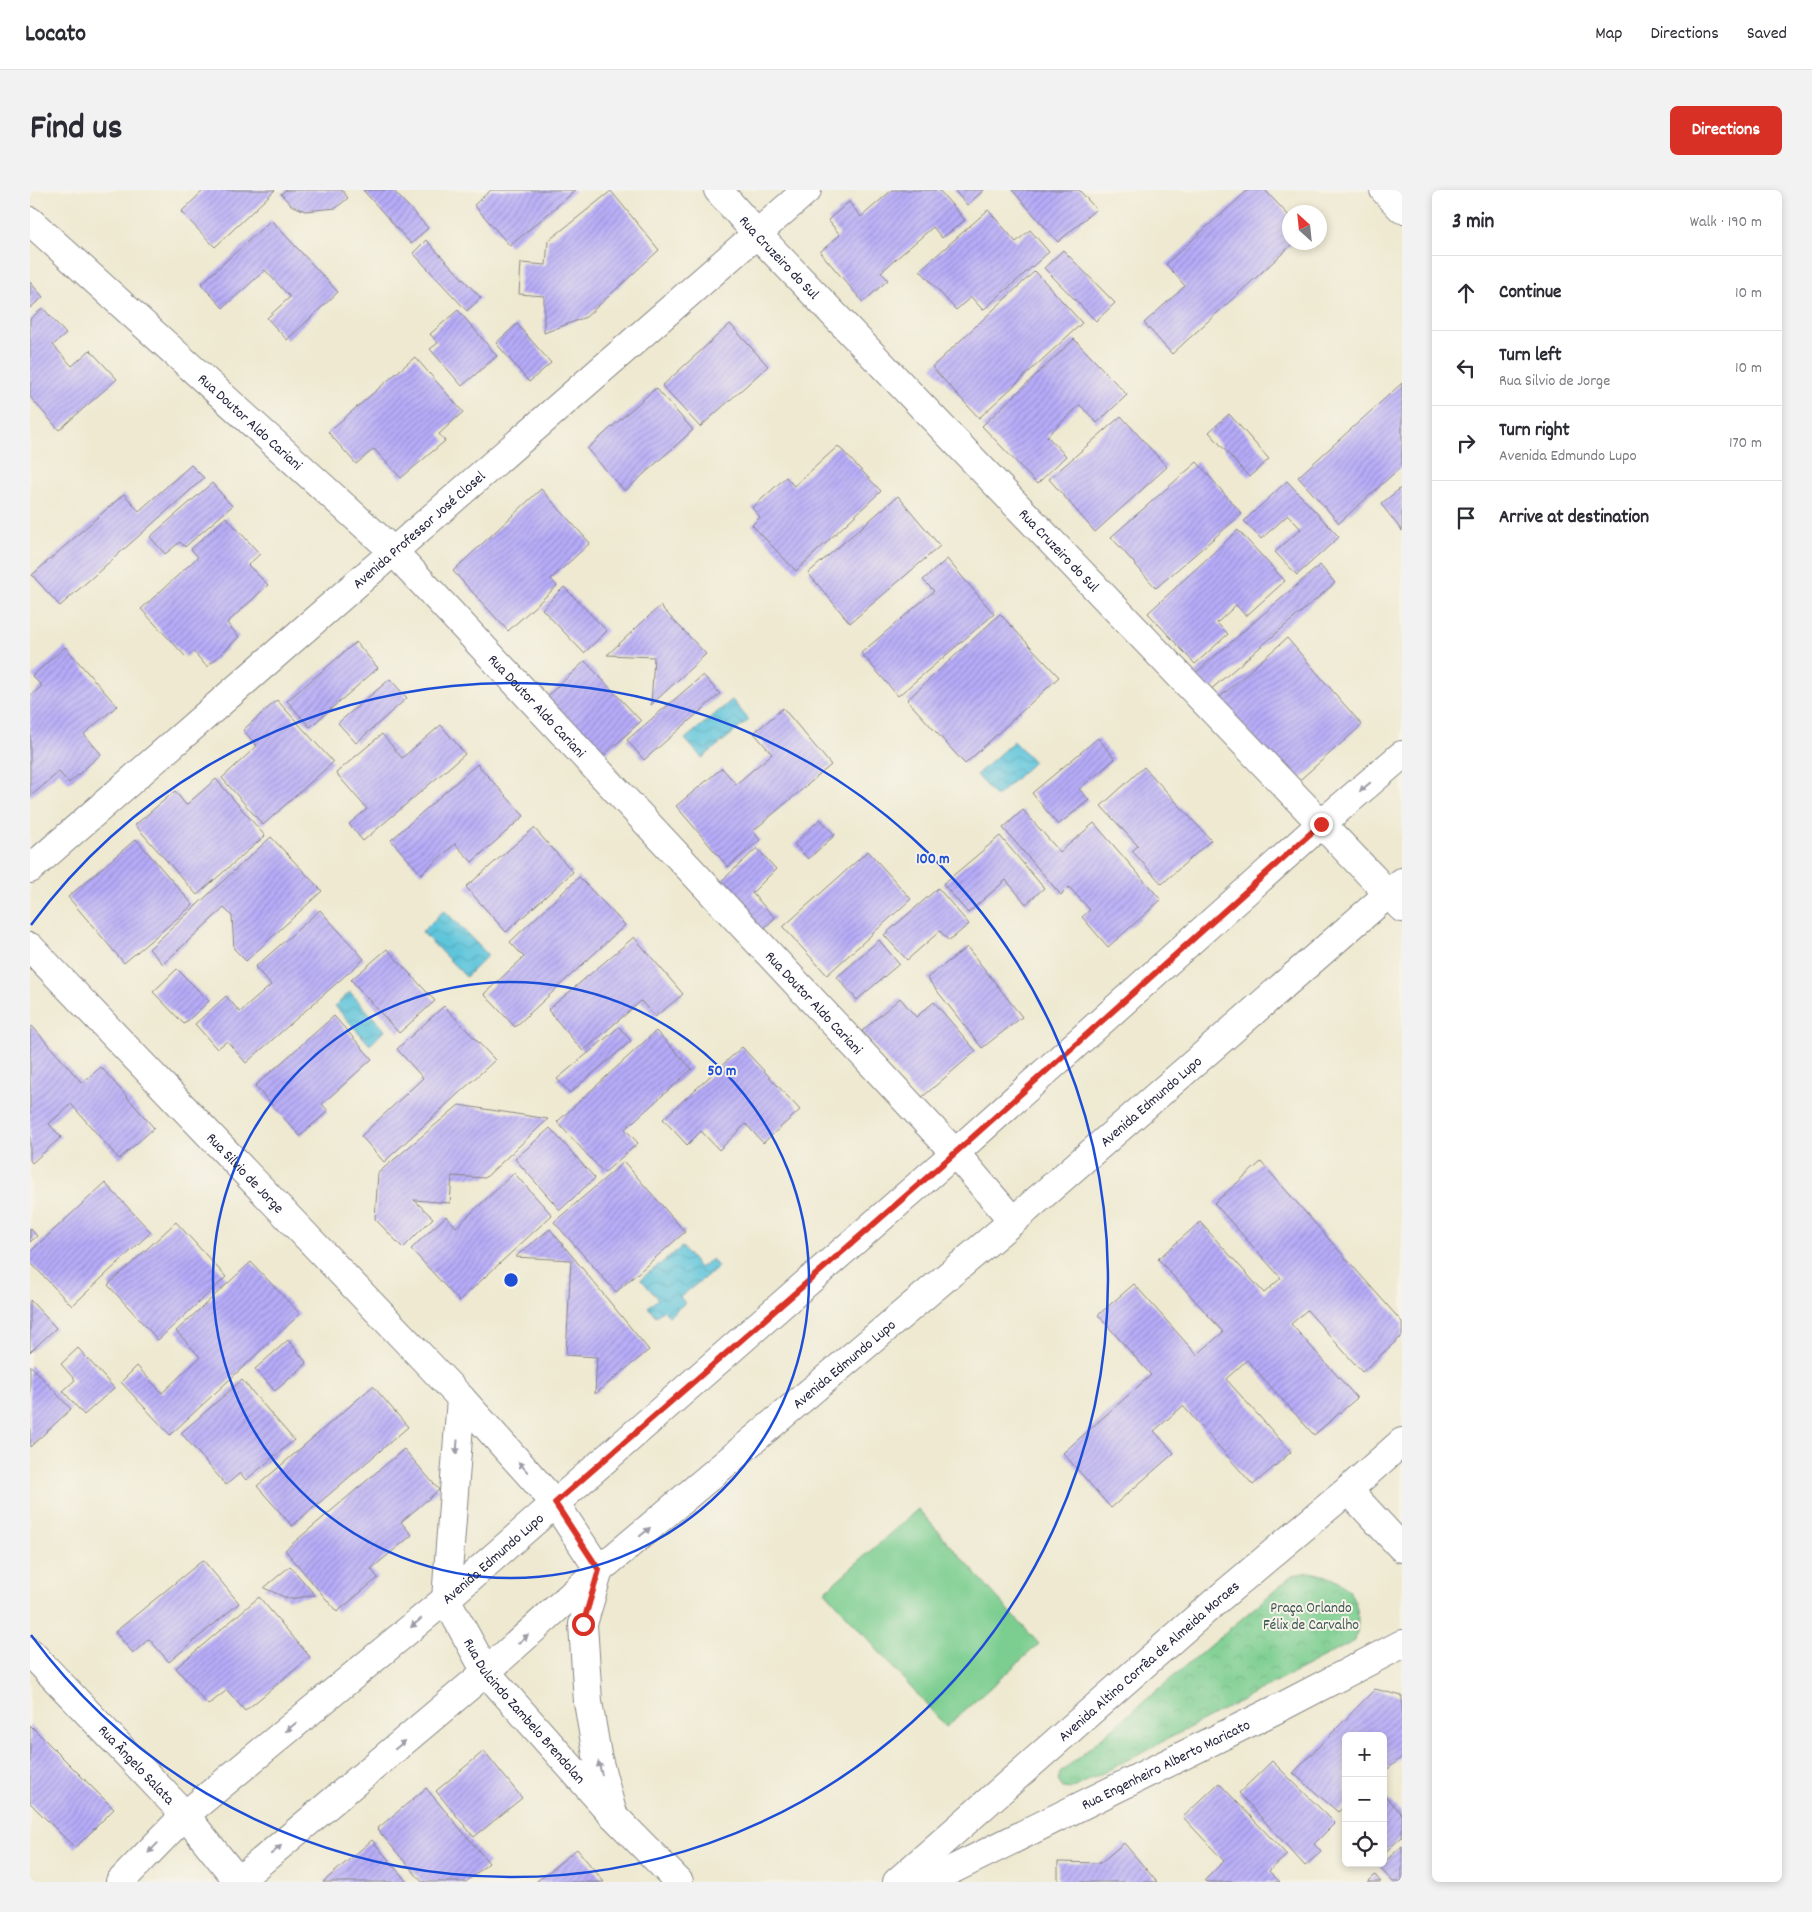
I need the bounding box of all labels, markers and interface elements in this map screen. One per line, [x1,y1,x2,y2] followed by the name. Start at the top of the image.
[25,18,86,52] text: Locato
[1595,22,1622,47] text: Map
[1650,22,1719,47] text: Directions
[1747,22,1787,47] text: Saved
[30,105,122,155] text: Find us
[1670,106,1782,155] button: Directions
[1282,205,1327,250] north arrow
[1452,208,1494,238] text: 3 min
[1690,211,1762,234] text: Walk · 190 m
[733,212,824,306] street label: Rua Cruzeiro do Sul
[1452,279,1480,307] icon: ahead
[1499,280,1561,307] text: Continue
[1735,282,1762,305] text: 10 m
[1499,343,1562,370] text: Turn left
[1452,354,1480,382] icon: left
[1735,357,1762,380] text: 10 m
[192,369,307,477] street label: Rua Doutor Aldo Cariani
[1499,370,1610,393] text: Rua Silvio de Jorge
[1499,418,1570,445] text: Turn right
[1452,429,1480,457] icon: right
[1729,432,1762,455] text: 170 m
[1499,445,1637,468] text: Avenida Edmundo Lupo
[349,466,492,595] street label: Avenida Professor José Closel
[1452,504,1480,532] icon: arrive
[1012,505,1104,598] street label: Rua Cruzeiro do Sul
[1499,505,1649,532] text: Arrive at destination
[482,650,590,764] street label: Rua Doutor Aldo Cariani
[1359,781,1371,793] one-way arrow
[1310,813,1333,836] route end
[916,849,950,871] text: 100 m
[759,947,867,1061] street label: Rua Doutor Aldo Cariani
[1096,1052,1208,1153] street label: Avenida Edmundo Lupo
[708,1061,736,1083] text: 50 m
[200,1129,288,1220] street label: Rua Silvio de Jorge
[502,1271,520,1289] centre of rings
[788,1315,902,1415] street label: Avenida Edmundo Lupo
[453,1439,461,1455] one-way arrow
[517,1461,529,1473] one-way arrow
[438,1509,550,1611] street label: Avenida Edmundo Lupo
[638,1526,651,1537] one-way arrow
[1054,1577,1245,1748] street label: Avenida Altino Corrêa de Almeida Moraes
[1263,1598,1359,1637] park label: Praça Orlando Félix de Carvalho
[572,1613,595,1636] route start
[410,1618,423,1629] one-way arrow
[516,1633,528,1645] one-way arrow
[457,1635,590,1790] street label: Rua Dulcindo Zambelo Brendolan
[1078,1715,1255,1817] street label: Rua Engenheiro Alberto Maricato
[92,1721,179,1811] street label: Rua Ângelo Salata
[285,1722,298,1733] one-way arrow
[1342,1732,1387,1867] map controls
[1342,1732,1387,1777] button: +
[393,1739,406,1750] one-way arrow
[596,1760,604,1775] one-way arrow
[1342,1777,1387,1822] button: −
[1342,1822,1387,1867] button: locate
[147,1842,159,1854] one-way arrow
[269,1844,282,1855] one-way arrow

